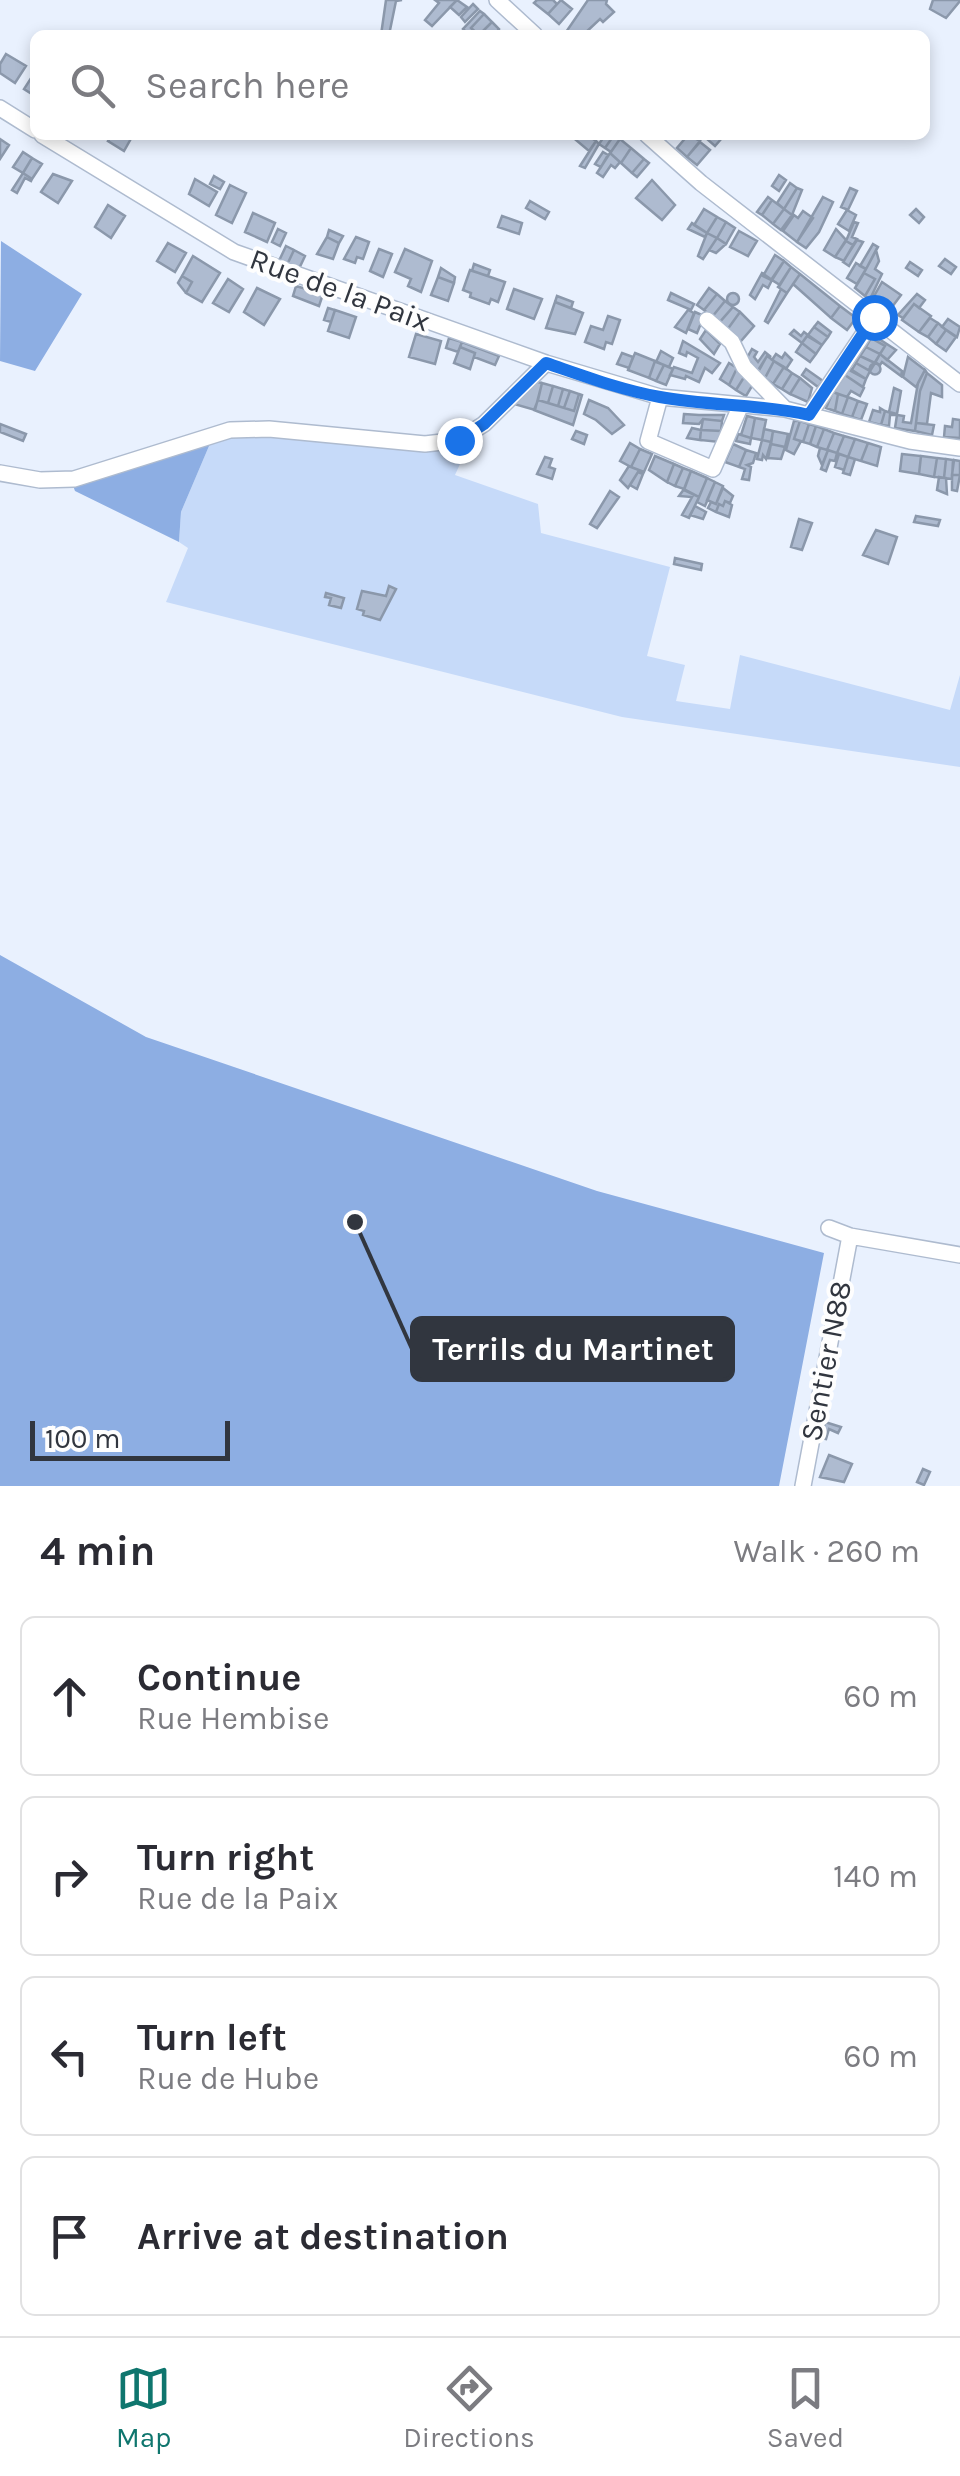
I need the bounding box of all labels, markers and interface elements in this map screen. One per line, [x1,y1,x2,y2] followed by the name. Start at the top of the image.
[30,30,930,140] search box
[65,58,120,113] icon: search
[145,63,349,108] text: Search here
[245,241,435,339] street label: Rue de la Paix
[852,295,898,341] route start
[437,418,483,464] route end
[793,1278,859,1444] street label: Sentier N88
[412,1318,733,1380] callout: Terrils du Martinet
[432,1331,714,1368] text: Terrils du Martinet
[30,1416,230,1460] scale bar
[45,1422,120,1455] text: 100 m
[40,1526,155,1576] text: 4 min
[734,1533,920,1570] text: Walk · 260 m
[137,1655,301,1700] text: Continue
[42,1669,97,1724] icon: ahead
[843,1678,918,1715] text: 60 m
[137,1700,330,1737] text: Rue Hembise
[137,1835,314,1880] text: Turn right
[42,1849,97,1904] icon: right
[833,1858,918,1895] text: 140 m
[137,1880,338,1917] text: Rue de la Paix
[137,2015,287,2060] text: Turn left
[42,2029,97,2084] icon: left
[843,2038,918,2075] text: 60 m
[137,2060,319,2097] text: Rue de Hube
[42,2209,97,2264] icon: arrive
[137,2214,509,2259] text: Arrive at destination
[116,2361,171,2454] tab: Map
[403,2361,535,2454] tab: Directions
[767,2361,844,2454] tab: Saved

